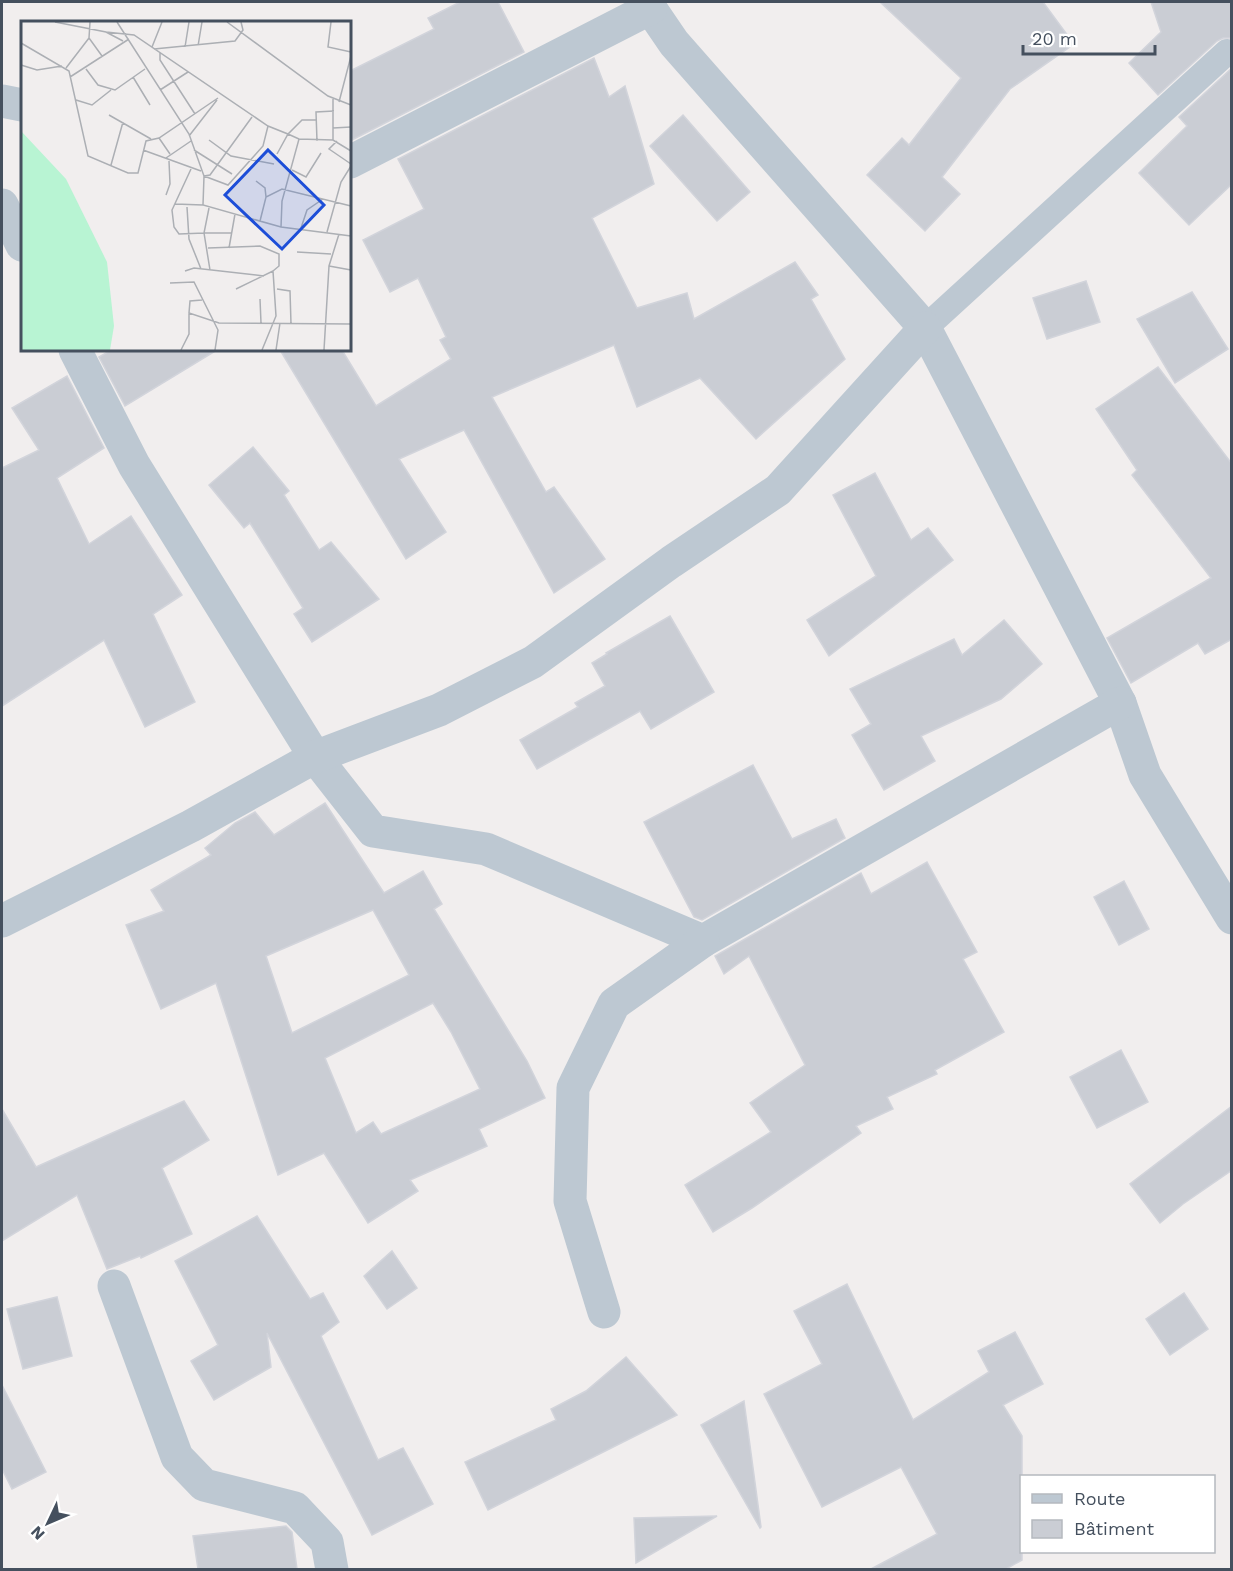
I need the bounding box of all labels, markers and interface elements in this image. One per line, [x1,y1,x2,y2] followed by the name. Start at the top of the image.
[1023,18,1155,56] scale bar
[21,21,351,351] inset map
[1032,28,1077,49] text: 20 m
[1020,1475,1215,1553] legend
[1074,1488,1126,1509] text: Route
[18,1493,78,1553] north arrow
[1074,1518,1154,1539] text: Bâtiment
[27,1522,49,1544] text: N

